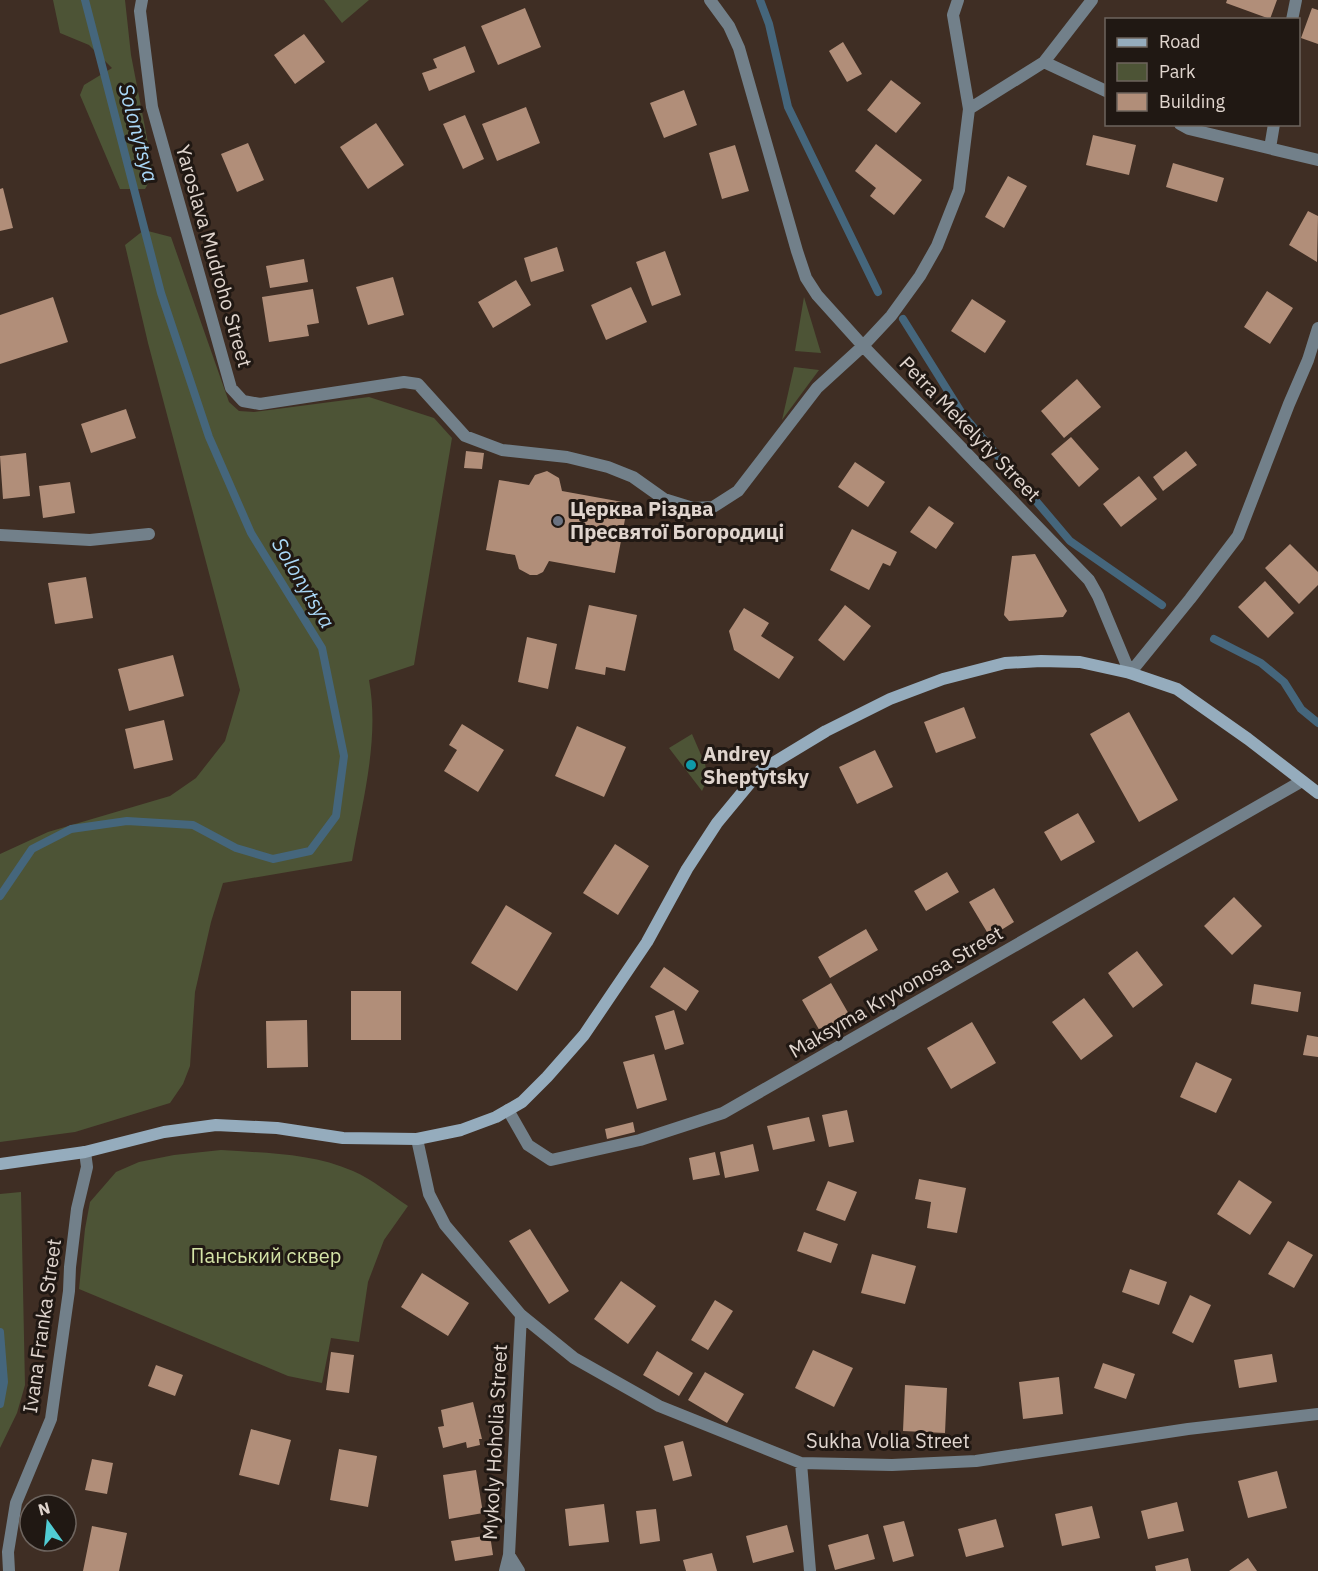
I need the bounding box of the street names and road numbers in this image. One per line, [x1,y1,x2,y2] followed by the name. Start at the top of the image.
[170,141,259,370] street label: Yaroslava Mudroho Street
[894,350,1047,507] street label: Petra Mekelyty Street
[784,919,1008,1064] street label: Maksyma Kryvonosa Street
[16,1237,67,1415] street label: Ivana Franka Street
[476,1343,513,1541] street label: Mykoly Hoholia Street
[806,1427,970,1454] street label: Sukha Volia Street

